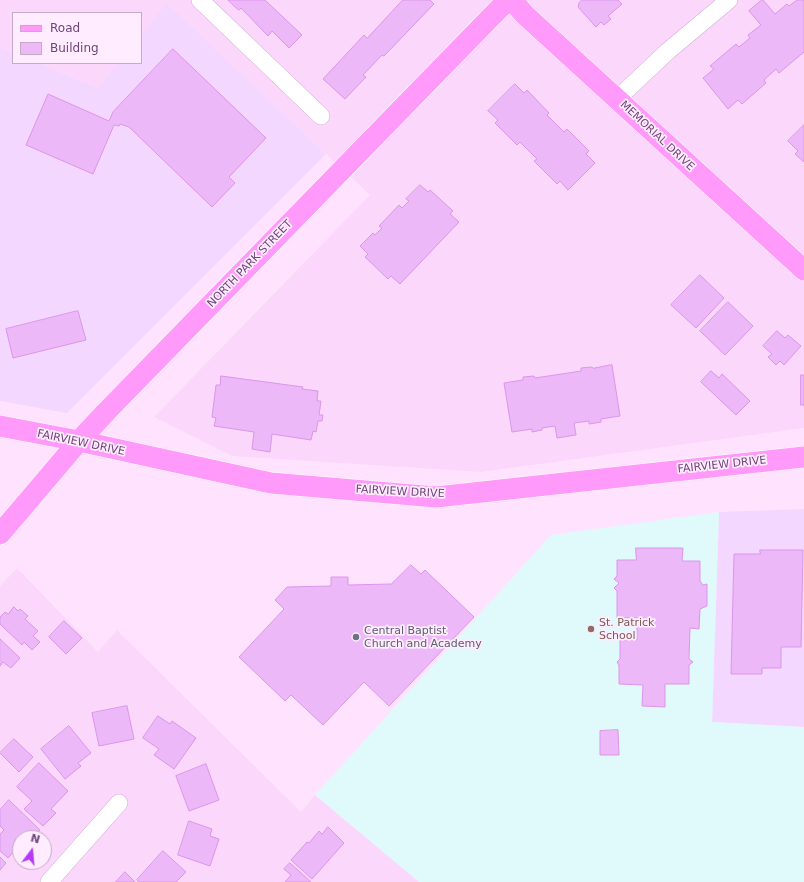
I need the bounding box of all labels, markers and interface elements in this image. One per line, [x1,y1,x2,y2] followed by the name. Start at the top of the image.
[12,12,142,64] legend
[50,21,80,35] text: Road
[50,41,99,55] text: Building
[617,98,697,174] street label: MEMORIAL DRIVE
[205,218,295,310] street label: NORTH PARK STREET
[36,427,126,459] street label: FAIRVIEW DRIVE
[677,454,767,476] street label: FAIRVIEW DRIVE
[355,483,445,501] street label: FAIRVIEW DRIVE
[599,616,654,642] place label: St. Patrick School
[364,624,482,650] place label: Central Baptist Church and Academy
[586,624,596,634] marker: St. Patrick School
[351,632,361,642] marker: Central Baptist Church and Academy
[12,830,52,870] north arrow
[29,831,41,846] text: N

